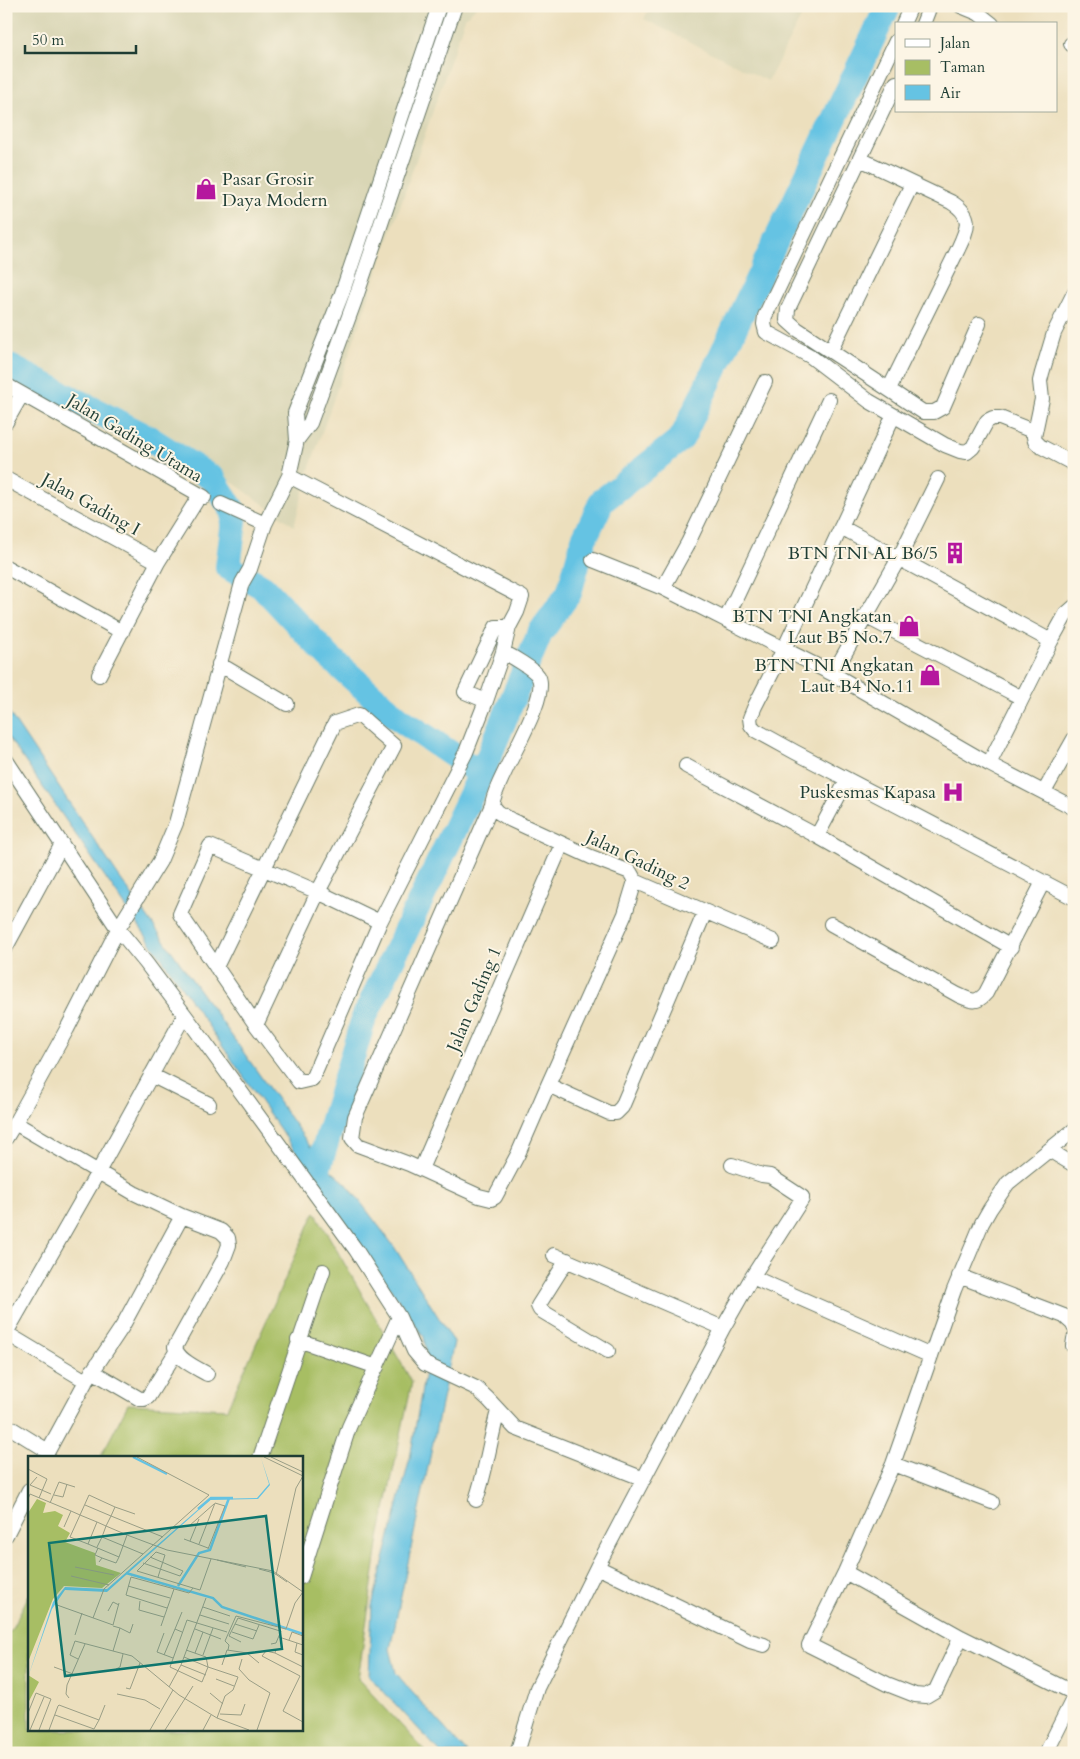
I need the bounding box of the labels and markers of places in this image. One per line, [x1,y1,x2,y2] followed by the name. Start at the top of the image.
[222,167,329,213] place label: Pasar Grosir Daya Modern
[193,176,219,202] shop icon: Pasar Grosir Daya Modern
[942,540,968,566] building icon: BTN TNI AL B6/5
[788,541,938,566] place label: BTN TNI AL B6/5
[733,604,893,650] place label: BTN TNI Angkatan Laut B5 No.7
[896,613,922,639] shop icon: BTN TNI Angkatan Laut B5 No.7
[755,653,915,699] place label: BTN TNI Angkatan Laut B4 No.11
[917,662,943,688] shop icon: BTN TNI Angkatan Laut B4 No.11
[940,779,966,805] hospital icon: Puskesmas Kapasa
[799,780,936,805] place label: Puskesmas Kapasa

